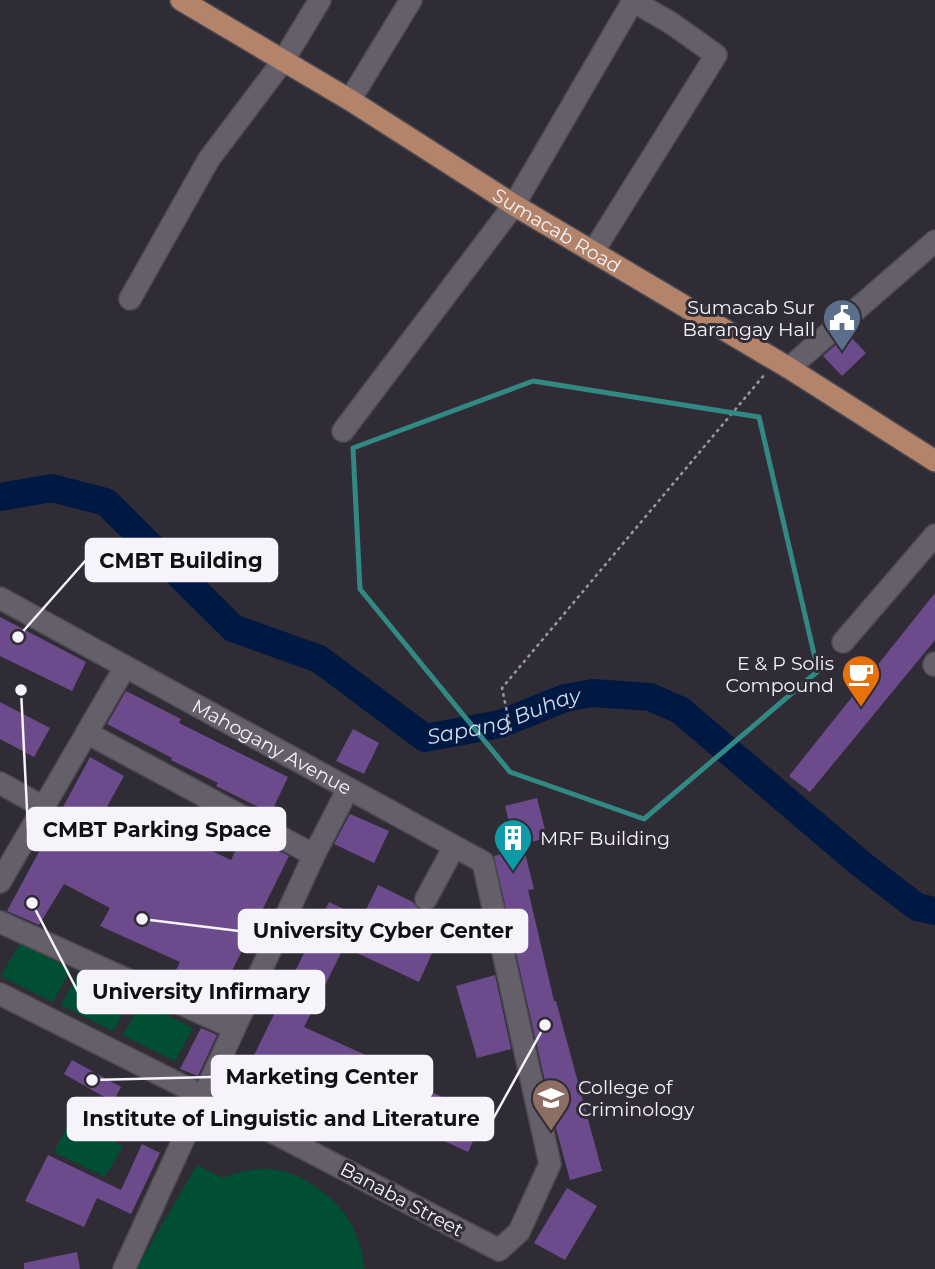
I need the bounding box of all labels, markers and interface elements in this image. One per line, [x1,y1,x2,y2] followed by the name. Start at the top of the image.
[488,183,625,278] street label: Sumacab Road
[683,296,815,341] place label: Sumacab Sur Barangay Hall
[821,297,863,352] public building icon: Sumacab Sur Barangay Hall
[86,539,277,581] callout: CMBT Building
[99,548,263,573] text: CMBT Building
[726,652,834,697] place label: E & P Solis Compound
[840,653,882,708] cafe icon: E & P Solis Compound
[425,682,584,749] water label: Sapang Buhay
[188,694,355,800] street label: Mahogany Avenue
[28,808,285,850] callout: CMBT Parking Space
[43,817,271,842] text: CMBT Parking Space
[492,817,534,872] building icon: MRF Building
[540,827,670,850] place label: MRF Building
[239,910,527,952] callout: University Cyber Center
[253,918,513,943] text: University Cyber Center
[78,971,324,1013] callout: University Infirmary
[92,979,310,1004] text: University Infirmary
[212,1056,432,1098] callout: Marketing Center
[226,1064,418,1089] text: Marketing Center
[578,1076,695,1121] place label: College of Criminology
[530,1077,572,1132] school or university icon: College of Criminology
[68,1098,493,1140] callout: Institute of Linguistic and Literature
[82,1106,480,1131] text: Institute of Linguistic and Literature
[336,1157,467,1242] street label: Banaba Street

